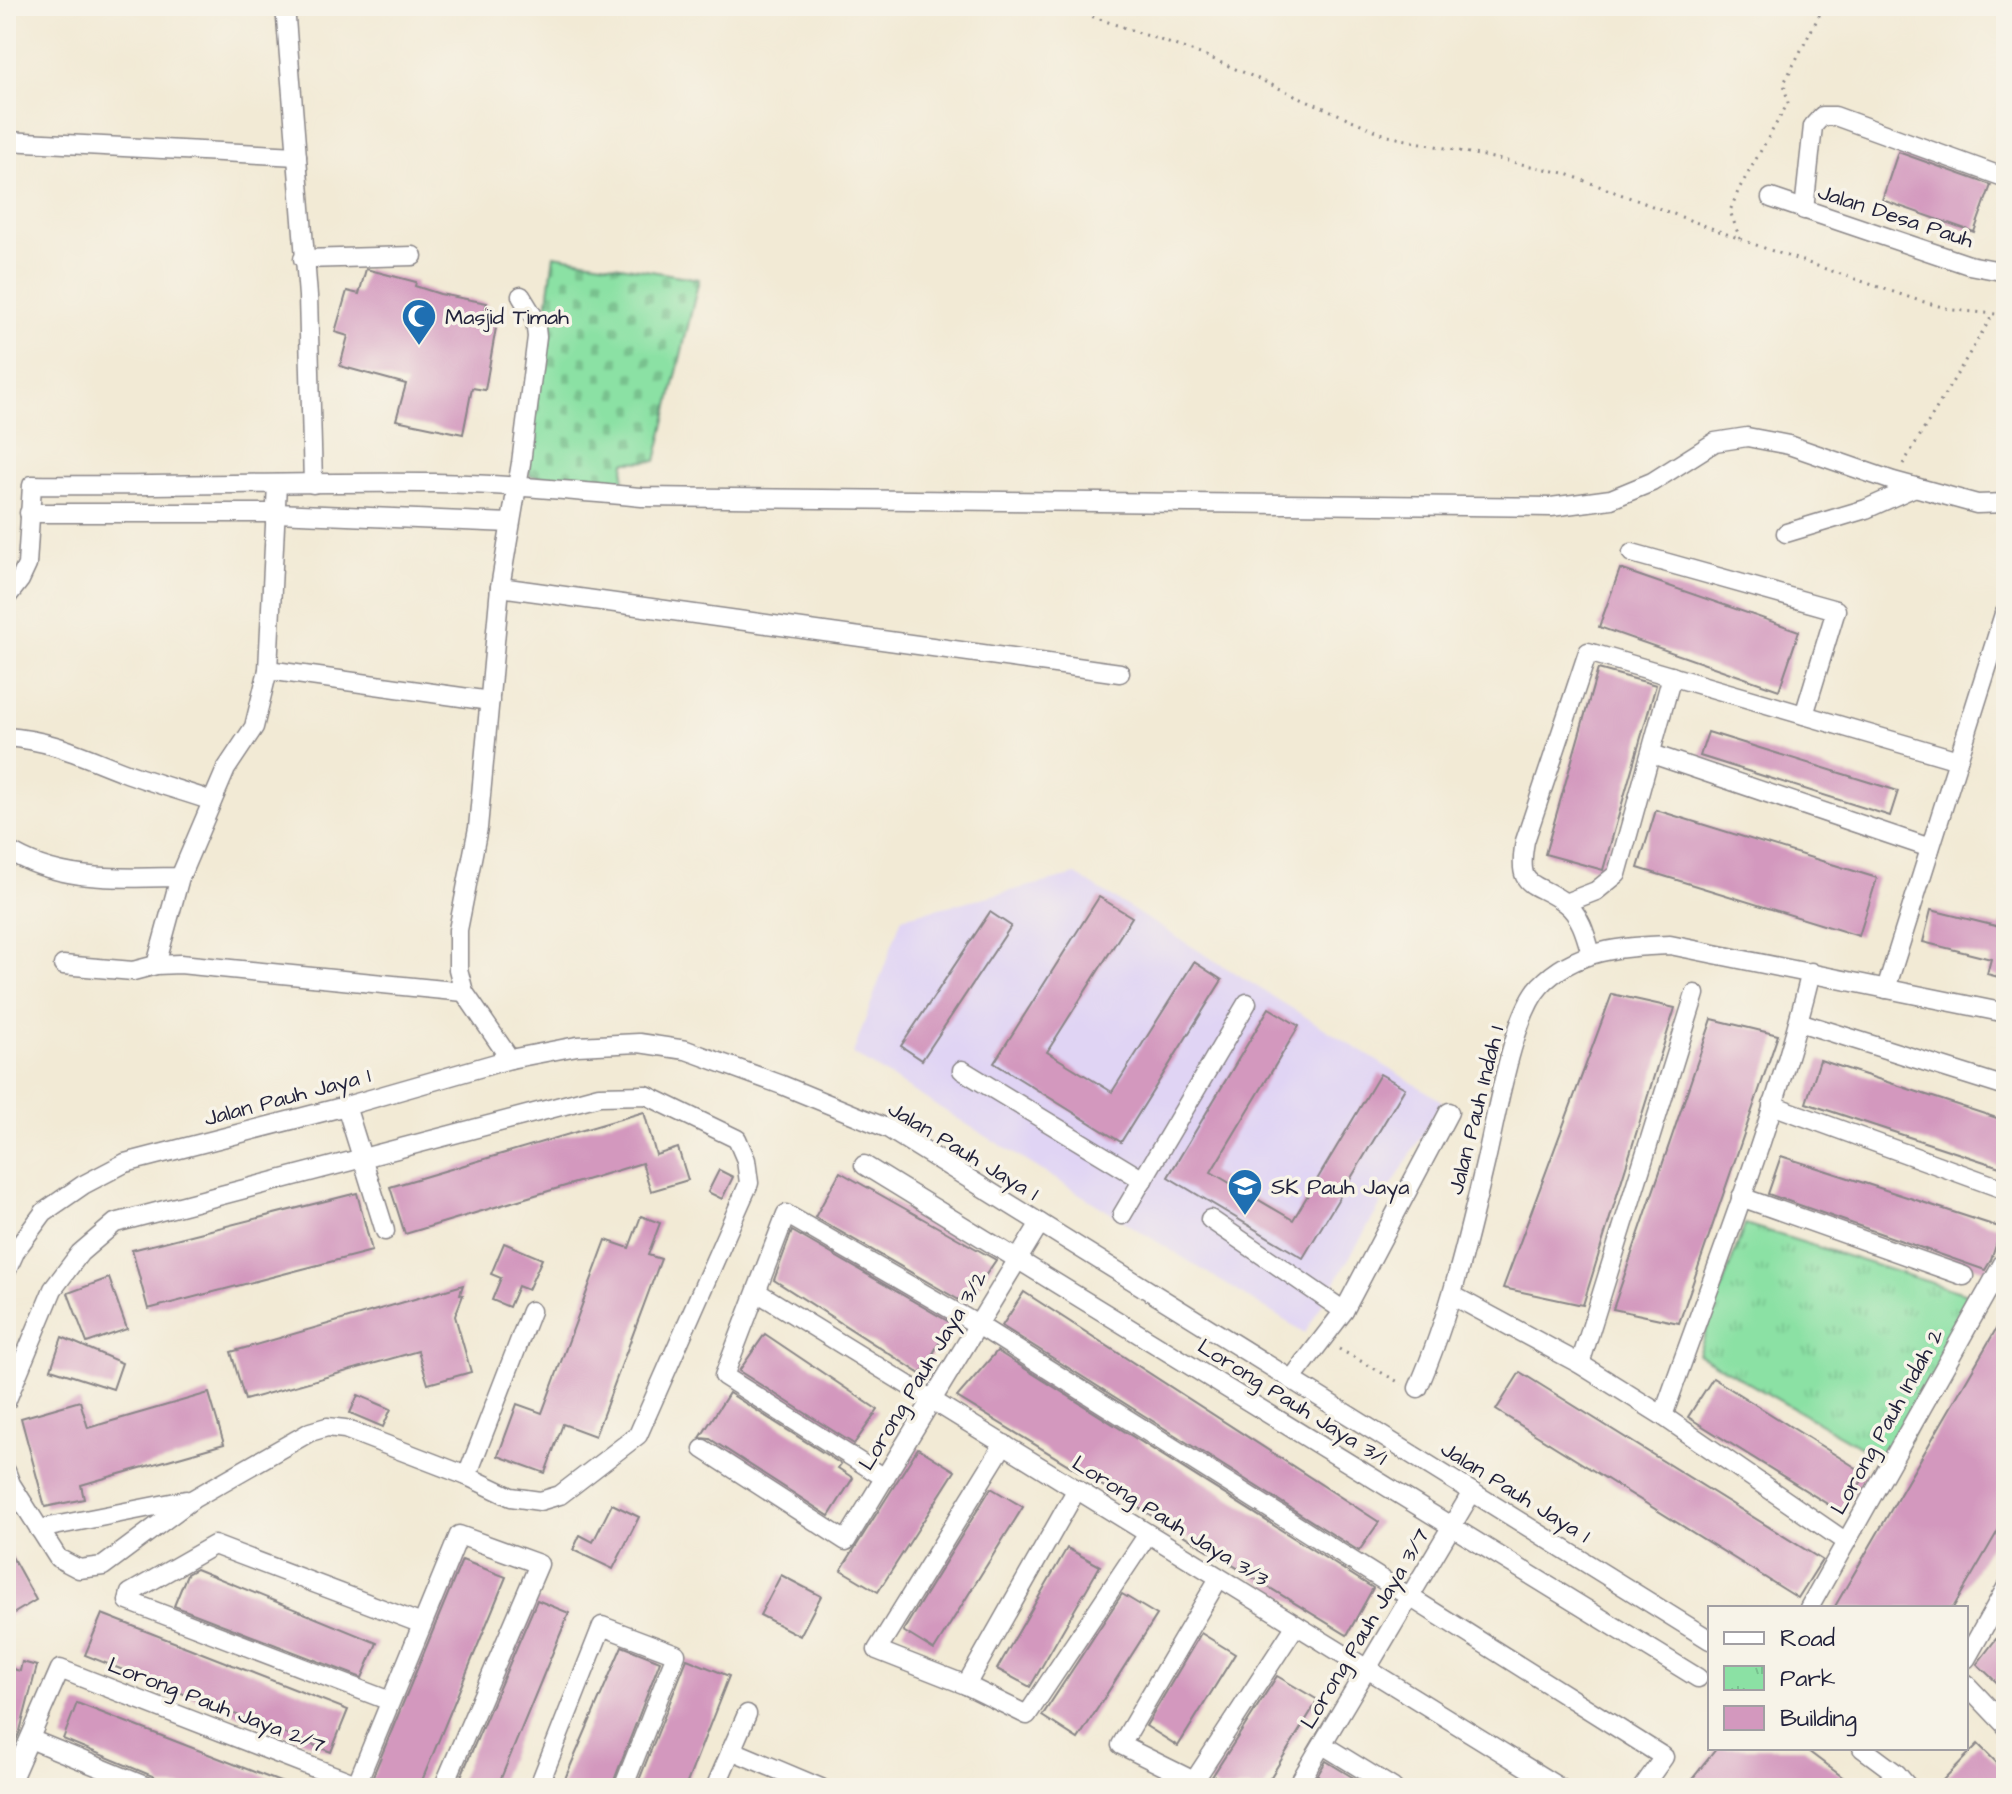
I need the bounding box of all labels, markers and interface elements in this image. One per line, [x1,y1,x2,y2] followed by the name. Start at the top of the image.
[1814,177,1977,256] street label: Jalan Desa Pauh
[400,297,438,347] mosque icon: Masjid Timah
[445,302,569,333] place label: Masjid Timah
[1441,1023,1512,1198] street label: Jalan Pauh Indah 1
[201,1060,374,1136] street label: Jalan Pauh Jaya 1
[881,1094,1045,1210] street label: Jalan Pauh Jaya 1
[1226,1167,1264,1217] school or university icon: SK Pauh Jaya
[1271,1172,1409,1204] place label: SK Pauh Jaya
[851,1265,996,1477] street label: Lorong Pauh Jaya 3/2
[1823,1323,1952,1521] street label: Lorong Pauh Indah 2
[1191,1331,1393,1474] street label: Lorong Pauh Jaya 3/1
[1434,1434,1596,1552] street label: Jalan Pauh Jaya 1
[1065,1448,1275,1595] street label: Lorong Pauh Jaya 3/3
[1293,1522,1439,1735] street label: Lorong Pauh Jaya 3/7
[1708,1606,1968,1750] legend
[1780,1622,1835,1656] text: Road
[103,1650,330,1762] street label: Lorong Pauh Jaya 2/7
[1780,1662,1836,1696] text: Park
[1780,1702,1857,1737] text: Building

